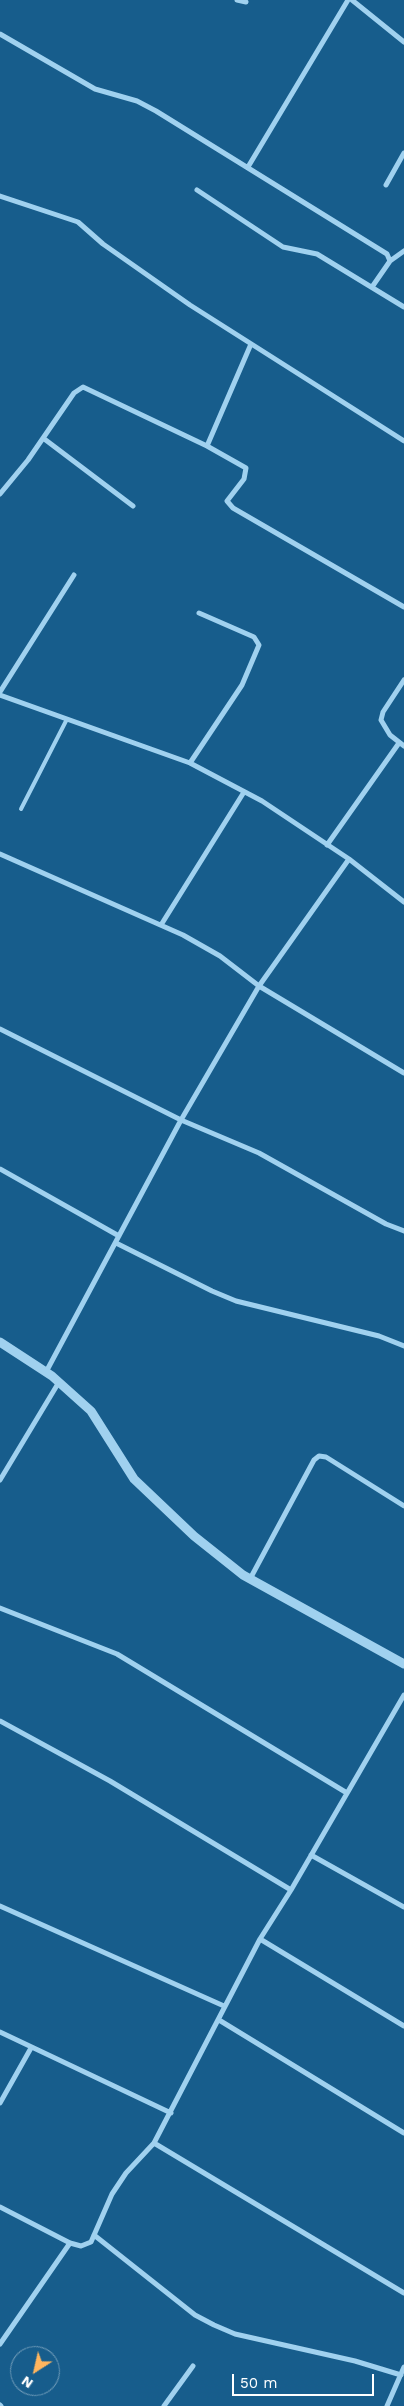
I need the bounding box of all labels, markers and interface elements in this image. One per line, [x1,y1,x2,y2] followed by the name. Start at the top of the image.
[10,2346,60,2396] north arrow
[234,2364,376,2396] scale bar
[18,2373,36,2392] text: N
[240,2374,277,2392] text: 50 m

